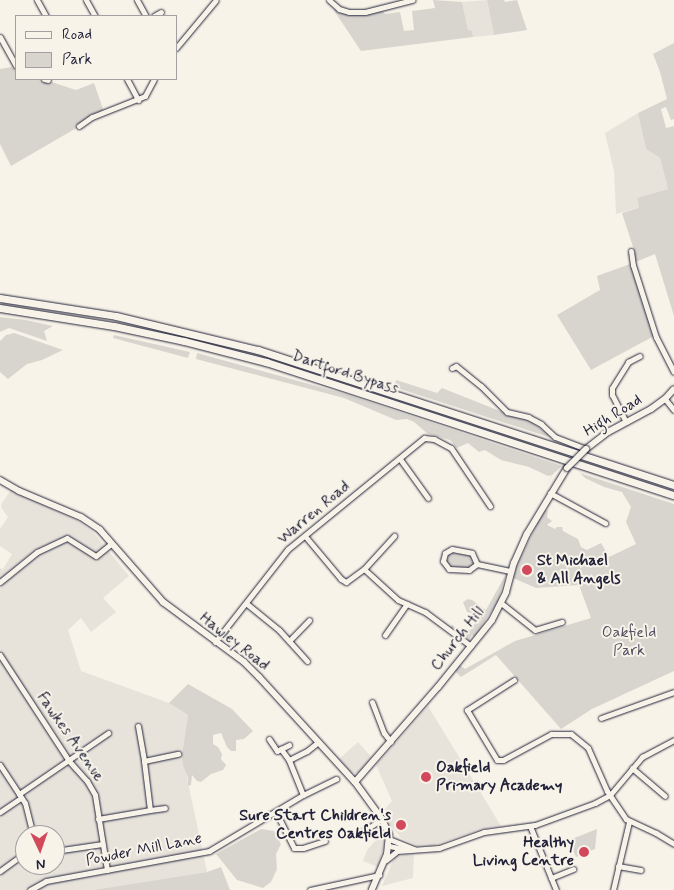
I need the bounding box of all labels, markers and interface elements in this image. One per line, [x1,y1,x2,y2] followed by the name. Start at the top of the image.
[15,15,178,80] legend
[62,25,92,45] text: Road
[62,50,92,70] text: Park
[289,347,401,399] street label: Dartford Bypass
[580,391,646,441] street label: High Road
[274,477,354,549] street label: Warren Road
[537,551,617,589] place label: St Michael & All Angels
[521,564,533,576] marker: St Michael & All Angels
[427,603,489,675] street label: Church Hill
[195,609,273,675] street label: Hawley Road
[602,623,656,661] park label: Oakfield Park
[33,689,107,785] street label: Fawkes Avenue
[436,758,565,796] place label: Oakfield Primary Academy
[420,771,432,783] marker: Oakfield Primary Academy
[242,806,391,844] place label: Sure Start Children's Centres Oakfield
[395,819,407,831] marker: Sure Start Children's Centres Oakfield
[15,825,65,875] north arrow
[86,830,202,870] street label: Powder Mill Lane
[476,833,574,871] place label: Healthy Living Centre
[578,846,590,858] marker: Healthy Living Centre
[36,855,46,873] text: N

